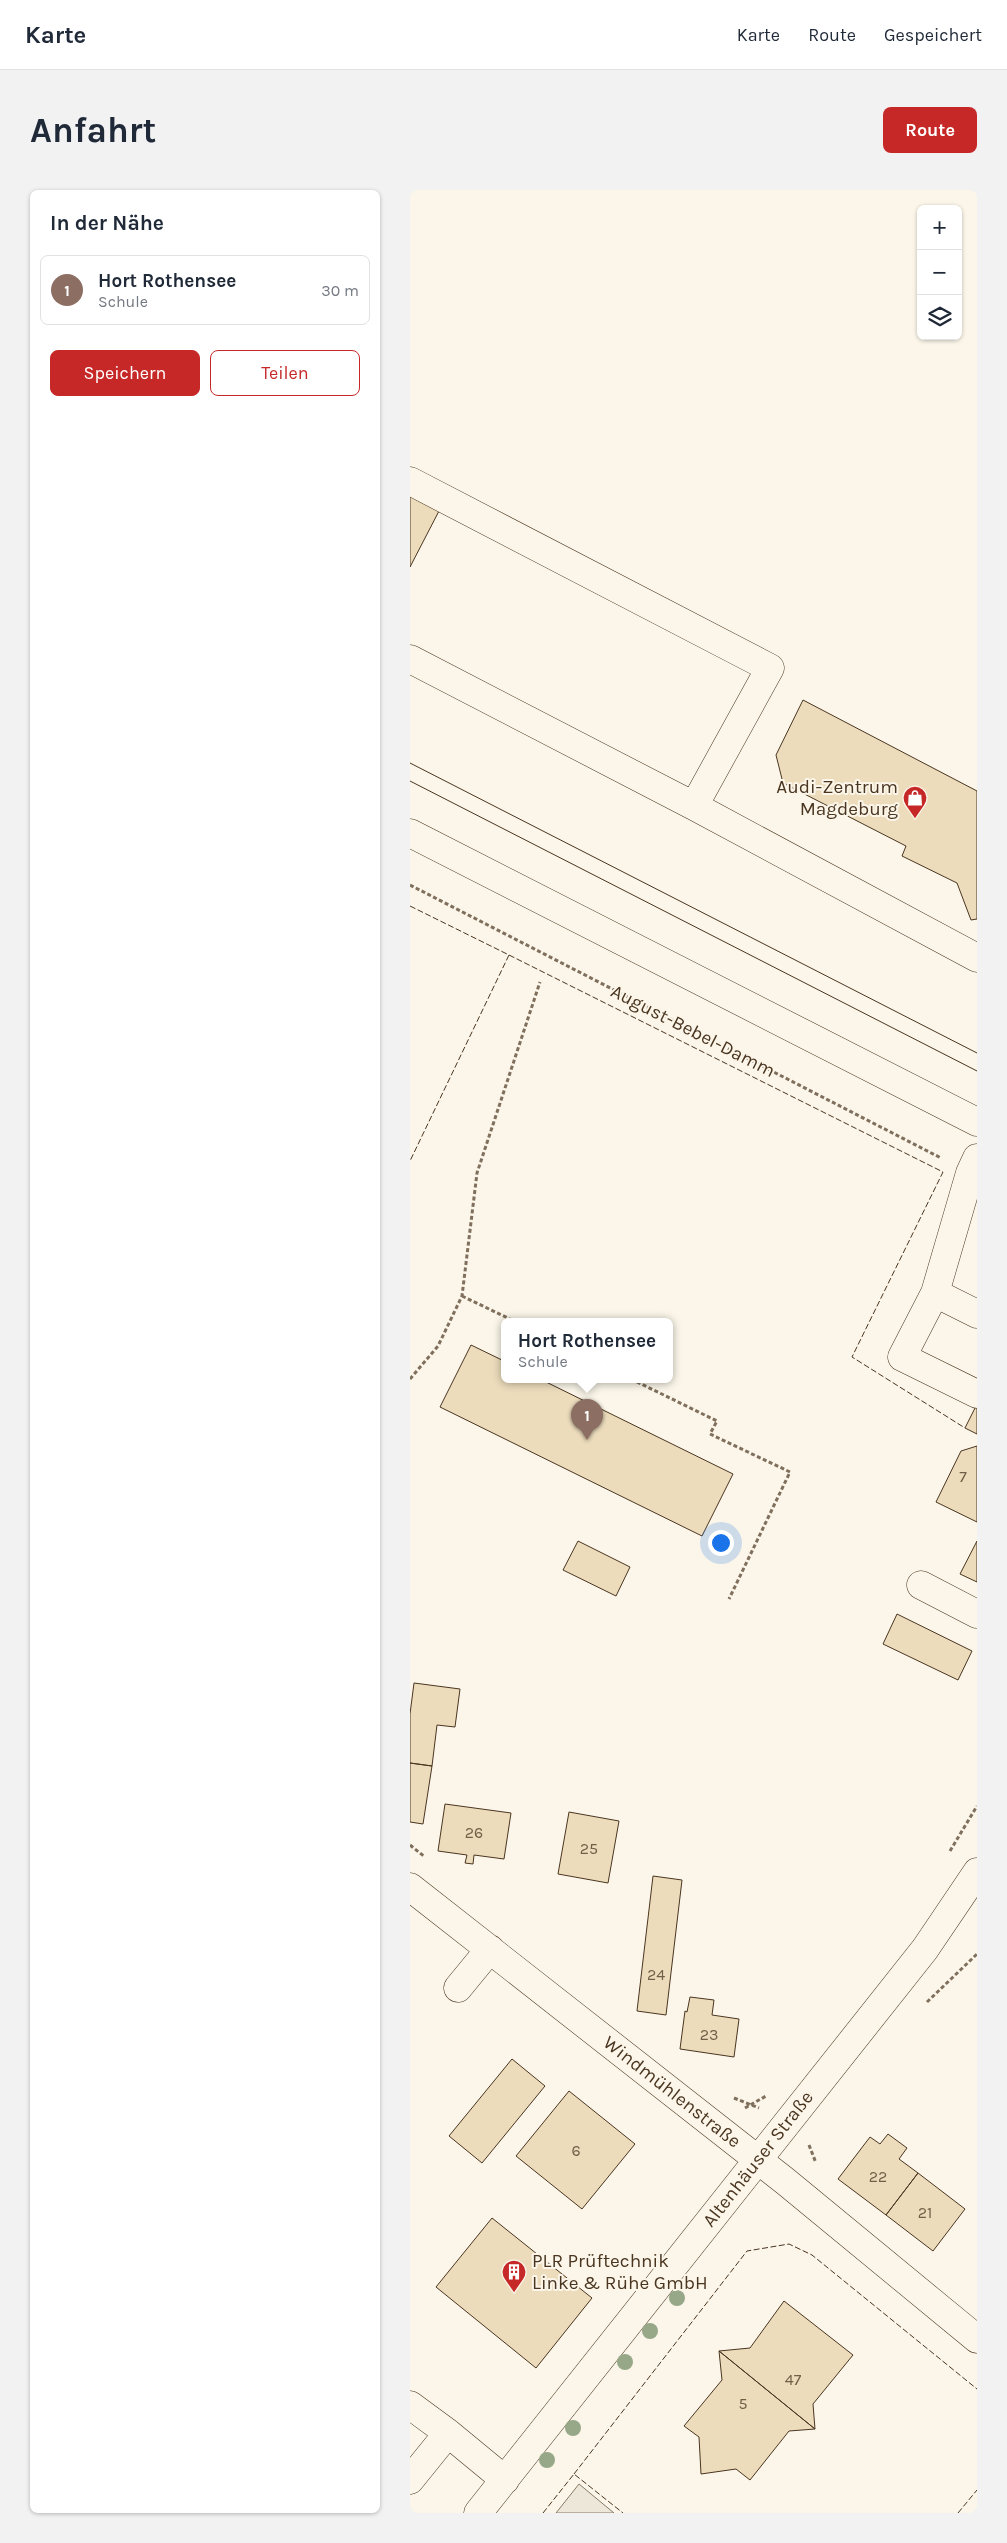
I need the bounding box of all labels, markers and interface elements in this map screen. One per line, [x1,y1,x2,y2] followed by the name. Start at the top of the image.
[25,21,86,49] text: Karte
[737,24,780,46] text: Karte
[808,24,856,46] text: Route
[884,24,982,46] text: Gespeichert
[883,107,977,153] button: Route
[30,110,156,151] text: Anfahrt
[917,205,962,340] map controls
[917,205,962,250] button: +
[50,211,164,235] text: In der Nähe
[917,250,962,295] button: −
[98,270,236,292] text: Hort Rothensee
[64,281,70,300] text: 1
[321,281,359,300] text: 30 m
[98,292,148,311] text: Schule
[917,295,962,340] button: layers
[50,350,200,396] button: Speichern
[210,350,360,396] button: Teilen
[776,776,898,820] place label: Audi-Zentrum Magdeburg
[902,785,928,819] shop icon: Audi-Zentrum Magdeburg
[607,980,779,1082] street label: August-Bebel-Damm
[501,1318,673,1383] popup
[518,1330,656,1352] text: Hort Rothensee
[518,1352,568,1371] text: Schule
[571,1399,603,1440] pin: 1
[959,1467,967,1486] house number: 7
[708,1530,734,1556] your location
[465,1823,483,1842] house number: 26
[580,1839,598,1858] house number: 25
[647,1965,665,1984] house number: 24
[700,2025,718,2044] house number: 23
[599,2031,745,2153] street label: Windmühlenstraße
[698,2087,818,2231] street label: Altenhäuser Straße
[571,2141,581,2160] house number: 6
[869,2167,887,2186] house number: 22
[918,2203,932,2222] house number: 21
[532,2250,708,2294] place label: PLR Prüftechnik Linke & Rühe GmbH
[501,2259,527,2293] building icon: PLR Prüftechnik Linke & Rühe GmbH
[785,2370,802,2389] house number: 47
[738,2394,748,2413] house number: 5

